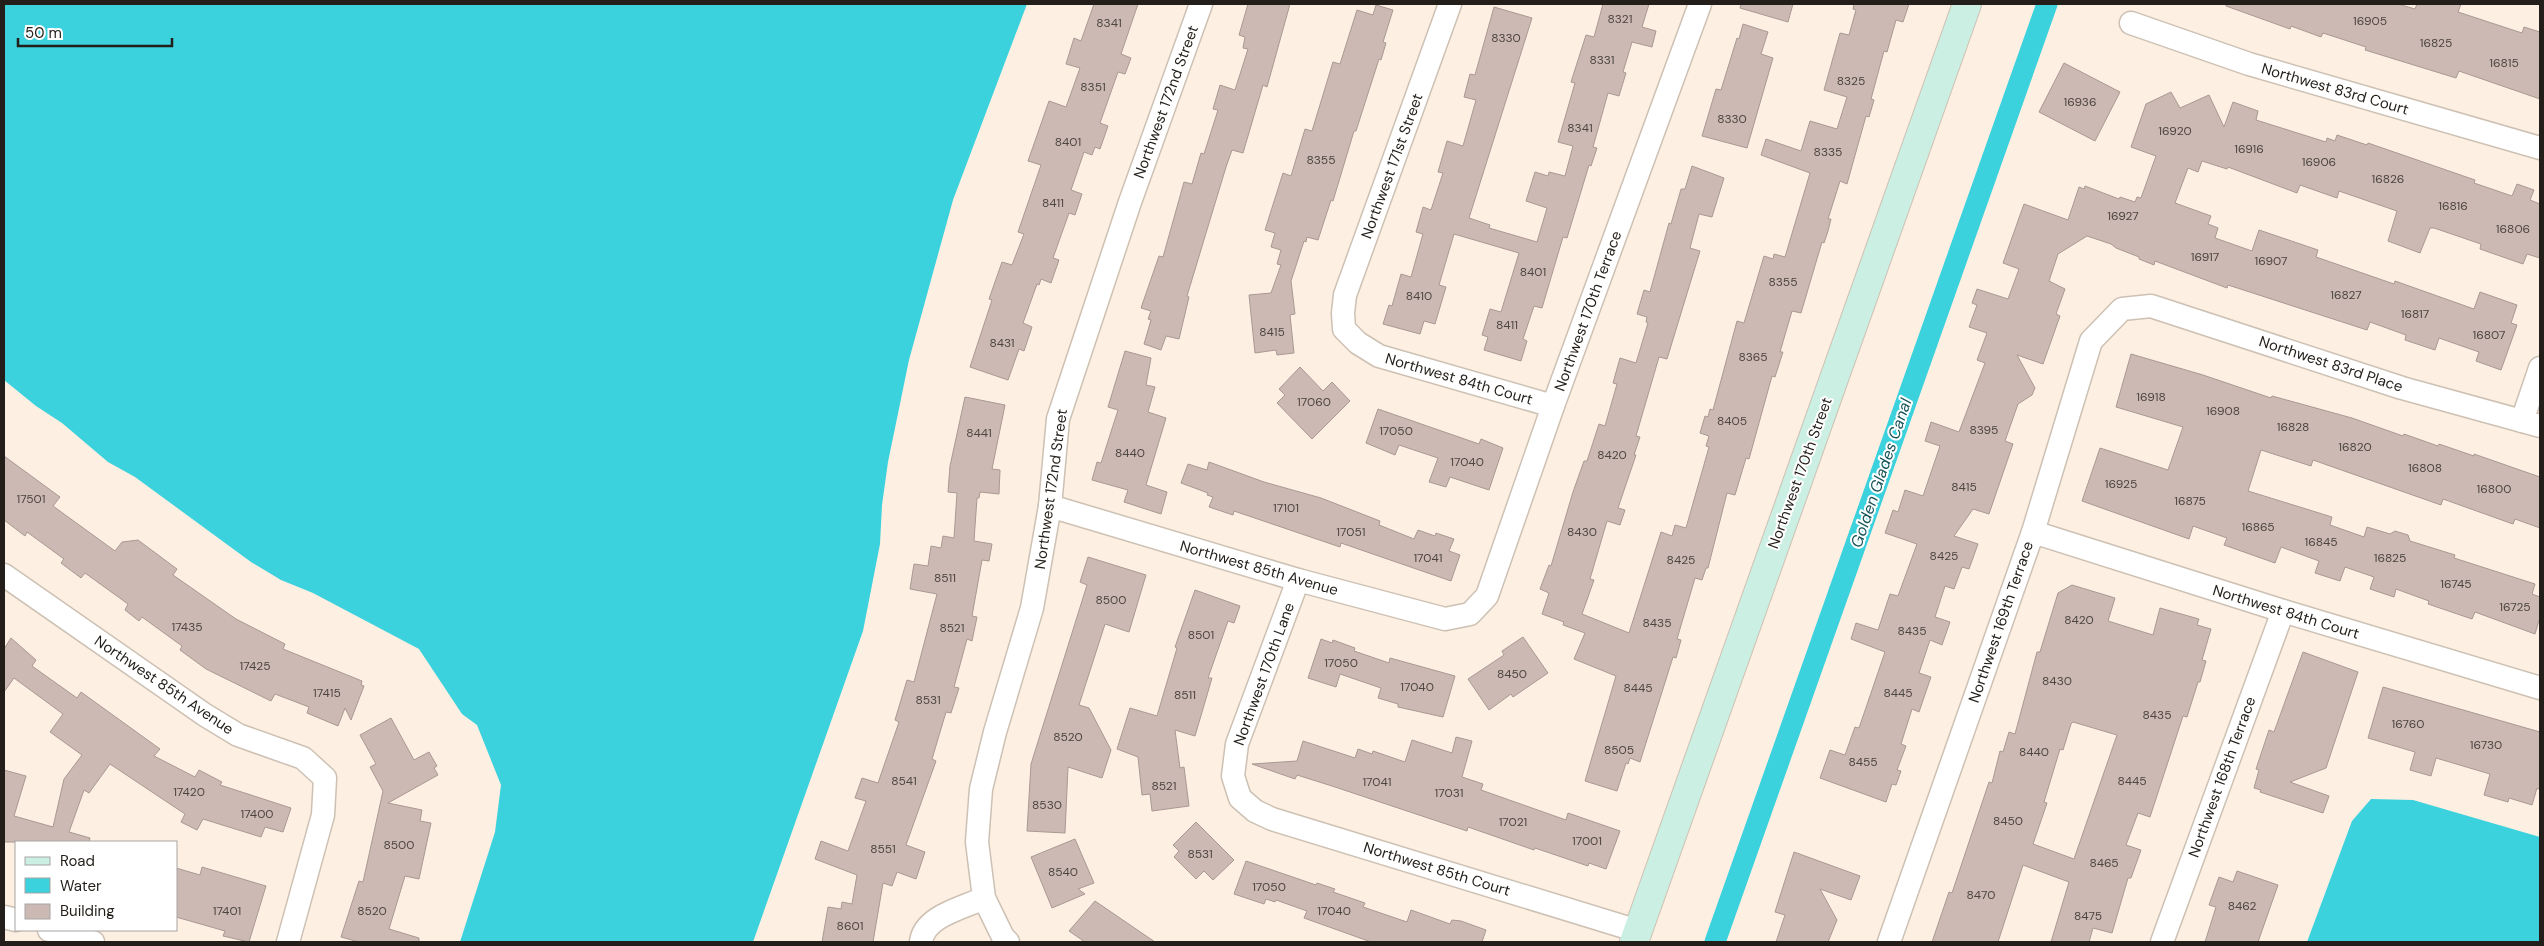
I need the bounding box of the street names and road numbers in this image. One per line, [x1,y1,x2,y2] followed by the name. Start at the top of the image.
[1129,23,1203,181] street label: Northwest 172nd Street
[2259,58,2411,120] street label: Northwest 83rd Court
[1356,91,1428,241] street label: Northwest 171st Street
[1550,228,1626,394] street label: Northwest 170th Terrace
[2257,331,2405,397] street label: Northwest 83rd Place
[1383,348,1535,410] street label: Northwest 84th Court
[1763,394,1837,552] street label: Northwest 170th Street
[1030,408,1072,570] street label: Northwest 172nd Street
[1178,536,1340,600] street label: Northwest 85th Avenue
[1964,539,2038,705] street label: Northwest 169th Terrace
[2210,580,2362,644] street label: Northwest 84th Court
[1229,600,1299,748] street label: Northwest 170th Lane
[91,631,237,739] street label: Northwest 85th Avenue
[2184,694,2260,860] street label: Northwest 168th Terrace
[1361,837,1513,901] street label: Northwest 85th Court

